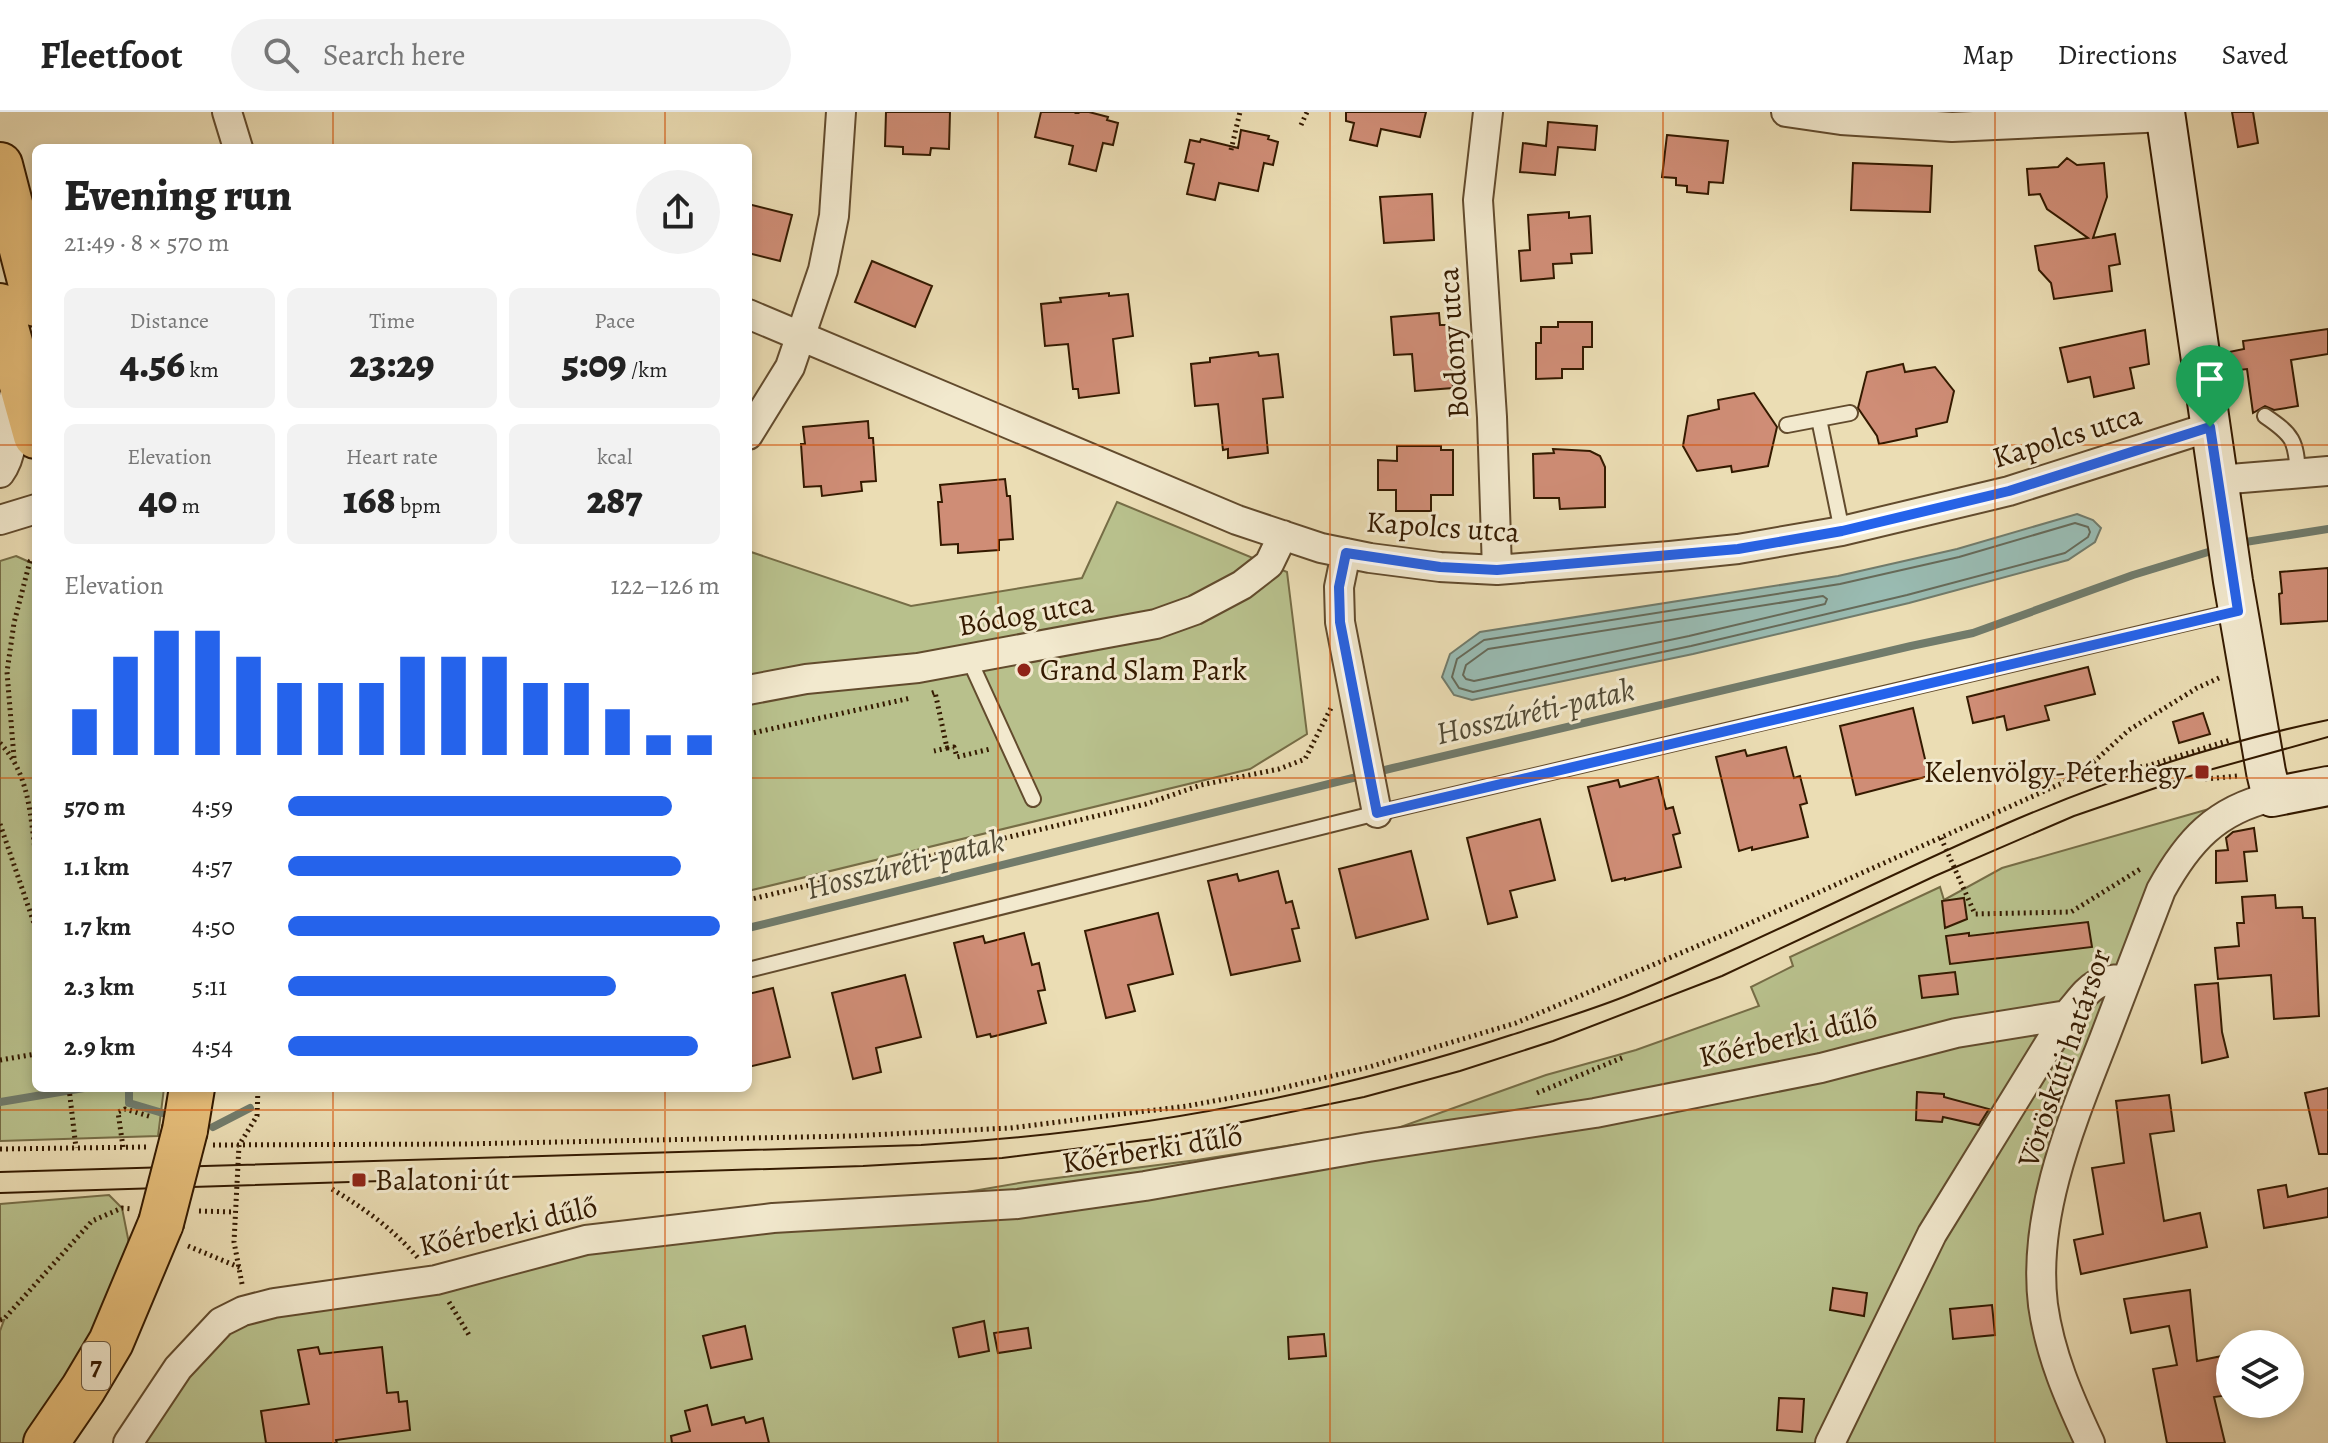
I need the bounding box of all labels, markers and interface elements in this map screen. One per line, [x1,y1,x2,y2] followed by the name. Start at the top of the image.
[231,19,791,91] search box
[40,29,183,81] text: Fleetfoot
[259,33,303,77] icon: search
[323,35,465,75] text: Search here
[1962,36,2013,74] text: Map
[2057,36,2178,74] text: Directions
[2222,36,2288,74] text: Saved
[64,165,292,225] text: Evening run
[636,170,720,254] button: share
[64,225,229,260] text: 21:49 · 8 × 570 m
[1428,266,1478,420] street label: Bodony utca
[130,306,209,336] text: Distance
[369,306,415,336] text: Time
[594,306,635,336] text: Pace
[120,336,185,391] text: 4.56
[350,336,434,391] text: 23:29
[562,336,627,391] text: 5:09
[2176,345,2244,427] pin
[185,355,219,385] text: km
[627,355,667,385] text: /km
[2188,357,2232,401] icon: arrive
[1988,394,2146,478] street label: Kapolcs utca
[127,442,212,472] text: Elevation
[346,442,438,472] text: Heart rate
[597,442,632,472] text: kcal
[139,472,177,527] text: 40
[343,472,396,527] text: 168
[587,472,643,527] text: 287
[177,491,200,521] text: m
[396,491,441,521] text: bpm
[1365,502,1521,552] street label: Kapolcs utca
[64,568,164,603] text: Elevation
[611,568,720,603] text: 122–126 m
[955,582,1097,646] street label: Bódog utca
[1040,650,1247,690] place label: Grand Slam Park
[1015,661,1033,679] marker: Grand Slam Park
[1431,667,1639,755] water label: Hosszúréti-patak
[1924,752,2187,792] place label: Kelenvölgy-Péterhegy
[2193,763,2211,781] marker: Kelenvölgy-Péterhegy
[64,789,126,824] text: 570 m
[192,789,233,824] text: 4:59
[801,818,1009,910] water label: Hosszúréti-patak
[64,849,130,884] text: 1.1 km
[192,849,232,884] text: 4:57
[64,909,131,944] text: 1.7 km
[192,909,235,944] text: 4:50
[2008,943,2120,1173] street label: Vöröskúti határsor
[64,969,135,1004] text: 2.3 km
[192,969,227,1004] text: 5:11
[1695,997,1881,1077] street label: Kőérberki dűlő
[64,1029,136,1064] text: 2.9 km
[192,1029,233,1064] text: 4:54
[1059,1115,1245,1183] street label: Kőérberki dűlő
[375,1160,510,1200] place label: Balatoni út
[350,1171,368,1189] marker: Balatoni út
[415,1186,601,1266] street label: Kőérberki dűlő
[2216,1330,2304,1418] map controls
[2216,1330,2304,1418] button: layers
[82,1342,110,1390] road number: 7

